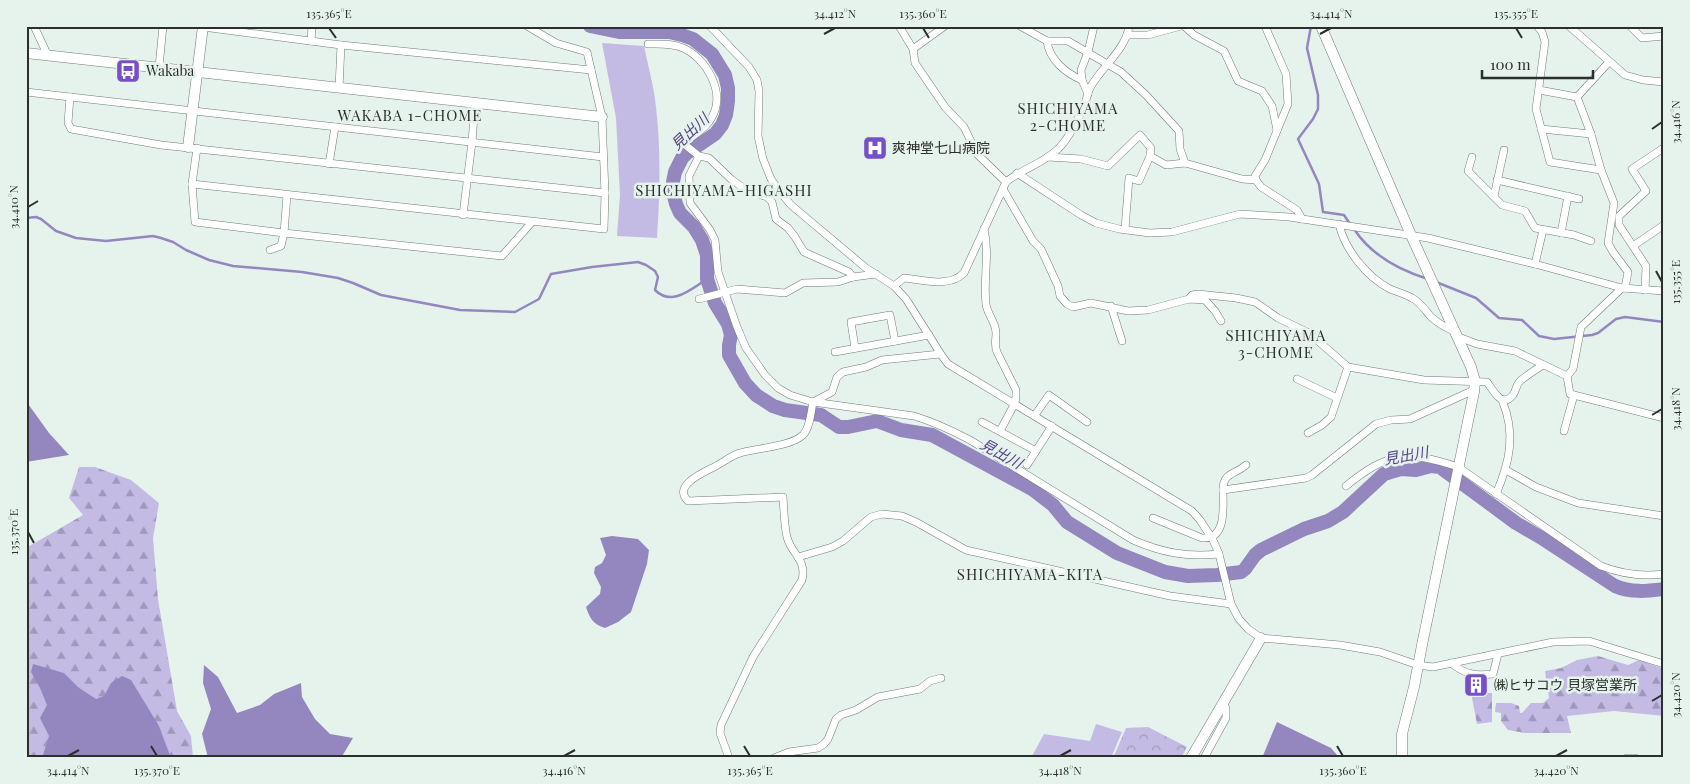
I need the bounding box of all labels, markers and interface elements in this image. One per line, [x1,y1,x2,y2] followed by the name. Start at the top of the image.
[306,5,352,21] text: 135.365°E
[814,5,857,21] text: 34.412°N
[899,5,947,21] text: 135.360°E
[1310,5,1353,21] text: 34.414°N
[1494,5,1538,21] text: 135.355°E
[1482,48,1594,80] scale bar
[1490,54,1531,74] text: 100 m
[115,58,141,84] bus stop icon: Wakaba
[145,61,194,80] place label: Wakaba
[1018,98,1118,135] district label: SHICHIYAMA 2-CHOME
[1667,100,1683,144] text: 34.416°N
[337,105,482,125] district label: WAKABA 1-CHOME
[666,107,714,154] water label: 見出川
[862,135,888,161] hospital icon: 爽神堂七山病院
[892,138,990,157] place label: 爽神堂七山病院
[635,180,813,200] district label: SHICHIYAMA-HIGASHI
[5,184,21,229] text: 34.410°N
[1667,260,1683,304] text: 135.355°E
[1226,325,1326,362] district label: SHICHIYAMA 3-CHOME
[1667,387,1683,431] text: 34.418°N
[977,433,1028,474] water label: 見出川
[1382,441,1432,469] water label: 見出川
[5,509,21,555] text: 135.370°E
[957,564,1103,584] district label: SHICHIYAMA-KITA
[1463,672,1489,698] building icon: ㈱ヒサコウ 貝塚営業所
[1667,672,1683,718] text: 34.420°N
[1494,675,1637,694] place label: ㈱ヒサコウ 貝塚営業所
[47,762,90,778] text: 34.414°N
[134,762,180,778] text: 135.370°E
[542,762,586,778] text: 34.416°N
[727,762,773,778] text: 135.365°E
[1038,762,1082,778] text: 34.418°N
[1319,762,1367,778] text: 135.360°E
[1533,762,1579,778] text: 34.420°N

